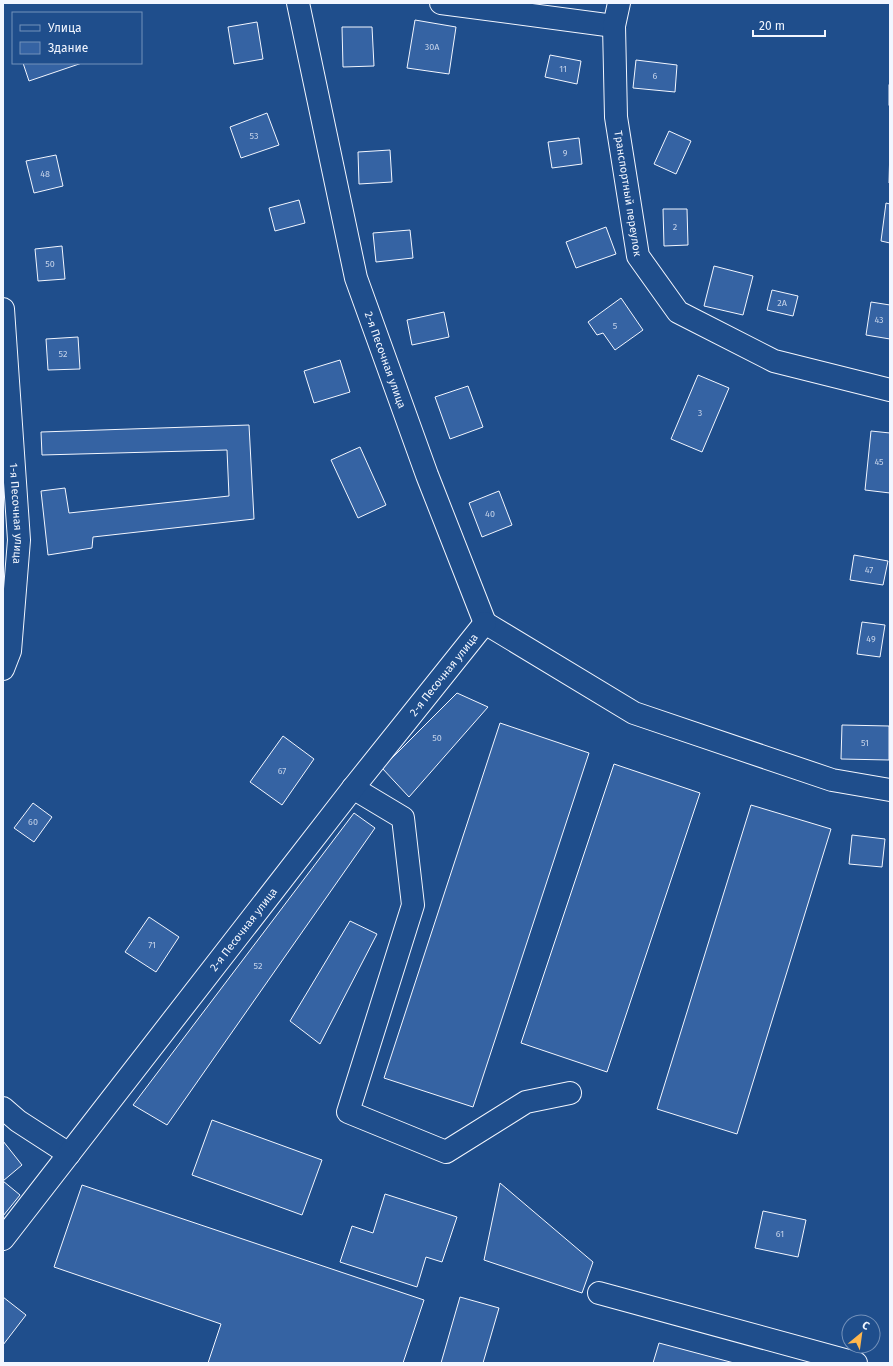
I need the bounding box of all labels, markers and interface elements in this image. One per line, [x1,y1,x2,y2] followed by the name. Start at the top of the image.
[12,12,142,64] legend
[753,12,825,38] scale bar
[759,19,785,33] text: 20 m
[48,21,82,35] text: Улица
[48,41,88,55] text: Здание
[425,42,440,52] house number: 30А
[559,64,567,74] house number: 11
[653,71,658,81] house number: 6
[612,130,644,258] street label: Транспортный переулок
[250,131,258,141] house number: 53
[563,148,568,158] house number: 9
[40,169,50,179] house number: 48
[673,222,677,232] house number: 2
[45,259,55,269] house number: 50
[777,298,788,308] house number: 2А
[362,310,409,410] street label: 2-я Песочная улица
[874,315,884,325] house number: 43
[613,321,618,331] house number: 5
[59,349,67,359] house number: 52
[698,408,702,418] house number: 3
[874,457,884,467] house number: 45
[7,463,26,565] street label: 1-я Песочная улица
[485,509,495,519] house number: 40
[865,565,873,575] house number: 47
[407,631,481,719] street label: 2-я Песочная улица
[866,634,876,644] house number: 49
[432,733,442,743] house number: 50
[861,738,869,748] house number: 51
[278,766,286,776] house number: 67
[28,817,38,827] house number: 60
[207,885,280,974] street label: 2-я Песочная улица
[148,940,156,950] house number: 71
[254,961,262,971] house number: 52
[776,1229,784,1239] house number: 61
[841,1314,881,1354] north arrow
[860,1318,872,1333] text: С

